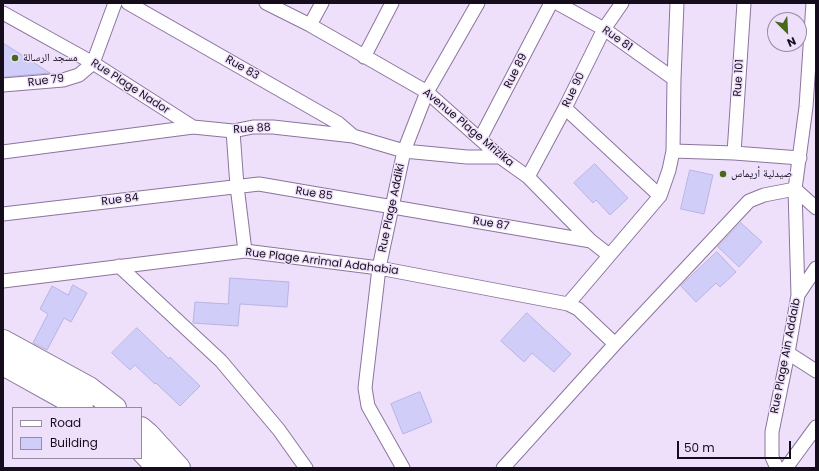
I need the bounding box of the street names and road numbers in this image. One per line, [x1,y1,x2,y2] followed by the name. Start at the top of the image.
[599,24,635,54] street label: Rue 81
[502,51,530,91] street label: Rue 89
[223,53,261,83] street label: Rue 83
[88,57,172,117] street label: Rue Plage Nador
[731,59,747,97] street label: Rue 101
[560,70,588,110] street label: Rue 90
[27,72,65,90] street label: Rue 79
[420,86,516,170] street label: Avenue Plage Mrizika
[233,121,271,137] street label: Rue 88
[376,162,408,254] street label: Rue Plage Addiki
[295,185,333,203] street label: Rue 85
[101,191,139,209] street label: Rue 84
[472,215,510,233] street label: Rue 87
[245,246,399,278] street label: Rue Plage Arrimal Adahabia
[768,297,804,415] street label: Rue Plage Ain Addaib

